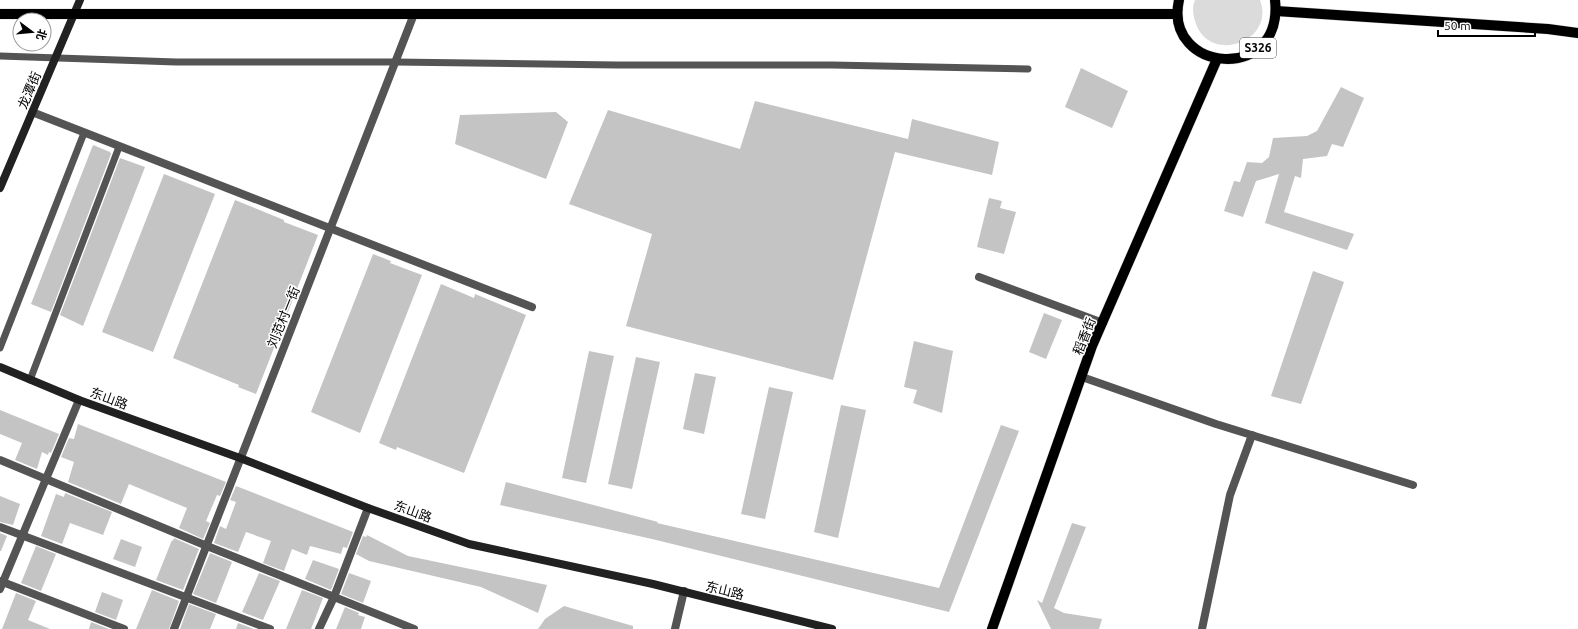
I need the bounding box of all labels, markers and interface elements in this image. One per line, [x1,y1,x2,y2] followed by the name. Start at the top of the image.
[12,12,52,52] north arrow
[1438,12,1535,38] scale bar
[1444,19,1471,32] text: 50 m
[34,28,49,42] text: 北
[1240,38,1276,58] road number: S326
[15,69,43,111] street label: 龙潭街
[264,284,302,350] street label: 刘范村一街
[1070,315,1098,357] street label: 稻香街
[88,385,130,411] street label: 东山路
[392,498,434,524] street label: 东山路
[704,578,746,602] street label: 东山路

